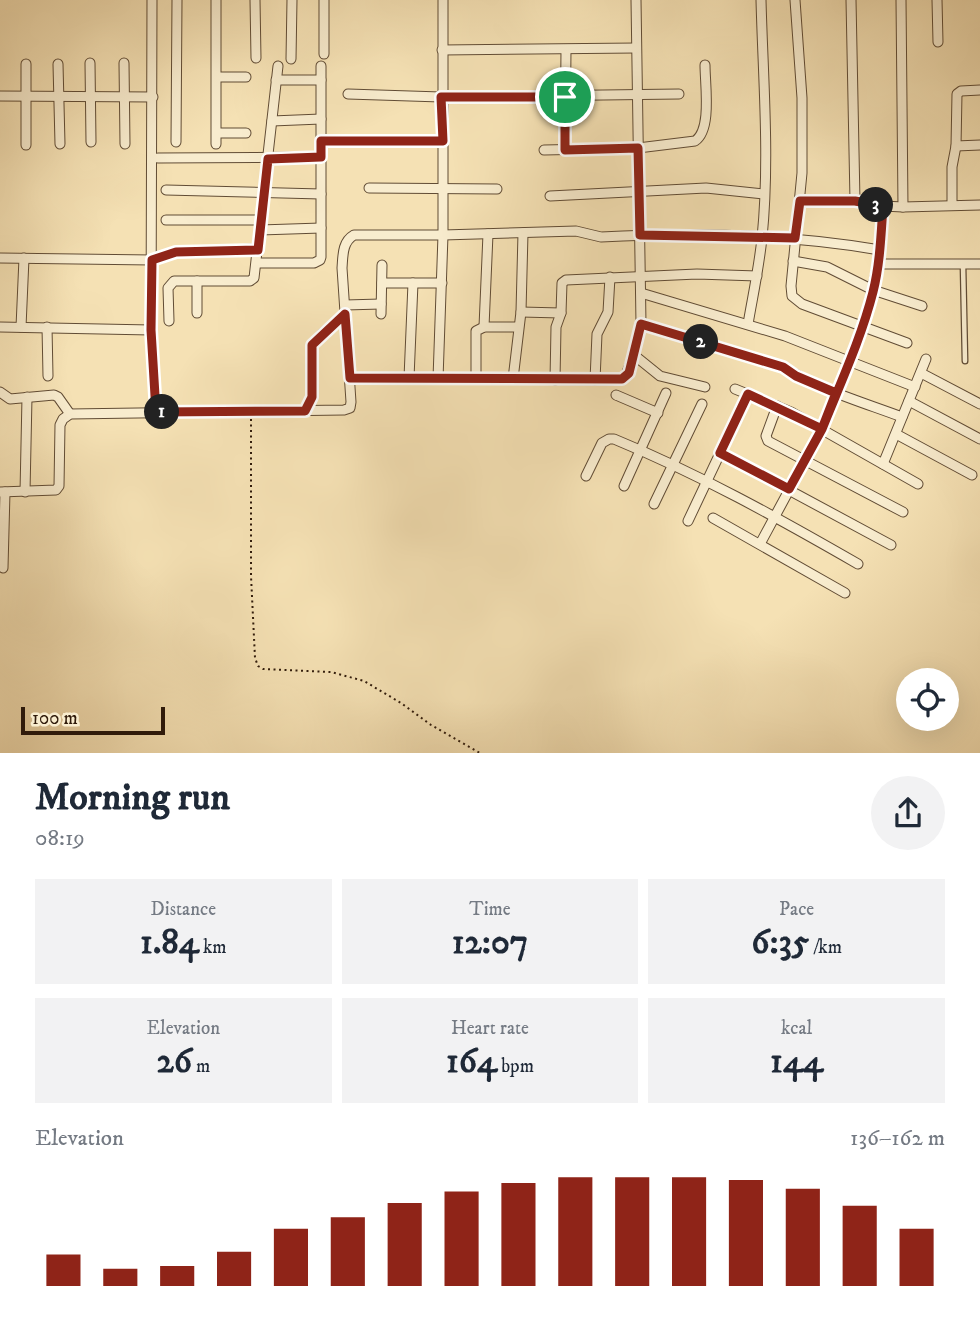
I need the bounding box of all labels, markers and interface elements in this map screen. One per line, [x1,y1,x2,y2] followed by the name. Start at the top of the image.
[535,67,595,127] pin
[546,78,584,116] icon: arrive
[858,188,894,222] pin: 3
[872,193,879,216] text: 3
[684,324,718,360] pin: 2
[696,330,705,353] text: 2
[144,394,180,430] pin: 1
[158,400,165,423] text: 1
[896,668,959,731] map controls
[896,668,959,731] button: locate
[21,704,164,736] scale bar
[32,707,78,730] text: 100 m
[35,774,230,822] text: Morning run
[871,776,945,850] button: share
[35,824,85,853] text: 08:19
[151,898,216,921] text: Distance
[469,898,511,921] text: Time
[779,898,814,921] text: Pace
[140,921,199,965] text: 1.84
[452,921,528,965] text: 12:07
[751,921,809,965] text: 6:35
[199,936,227,959] text: km
[809,936,842,959] text: /km
[147,1017,220,1040] text: Elevation
[451,1017,529,1040] text: Heart rate
[781,1017,812,1040] text: kcal
[156,1040,192,1084] text: 26
[446,1040,497,1084] text: 164
[770,1040,823,1084] text: 144
[192,1055,210,1078] text: m
[497,1055,534,1078] text: bpm
[35,1124,124,1153] text: Elevation
[850,1124,945,1153] text: 136–162 m

